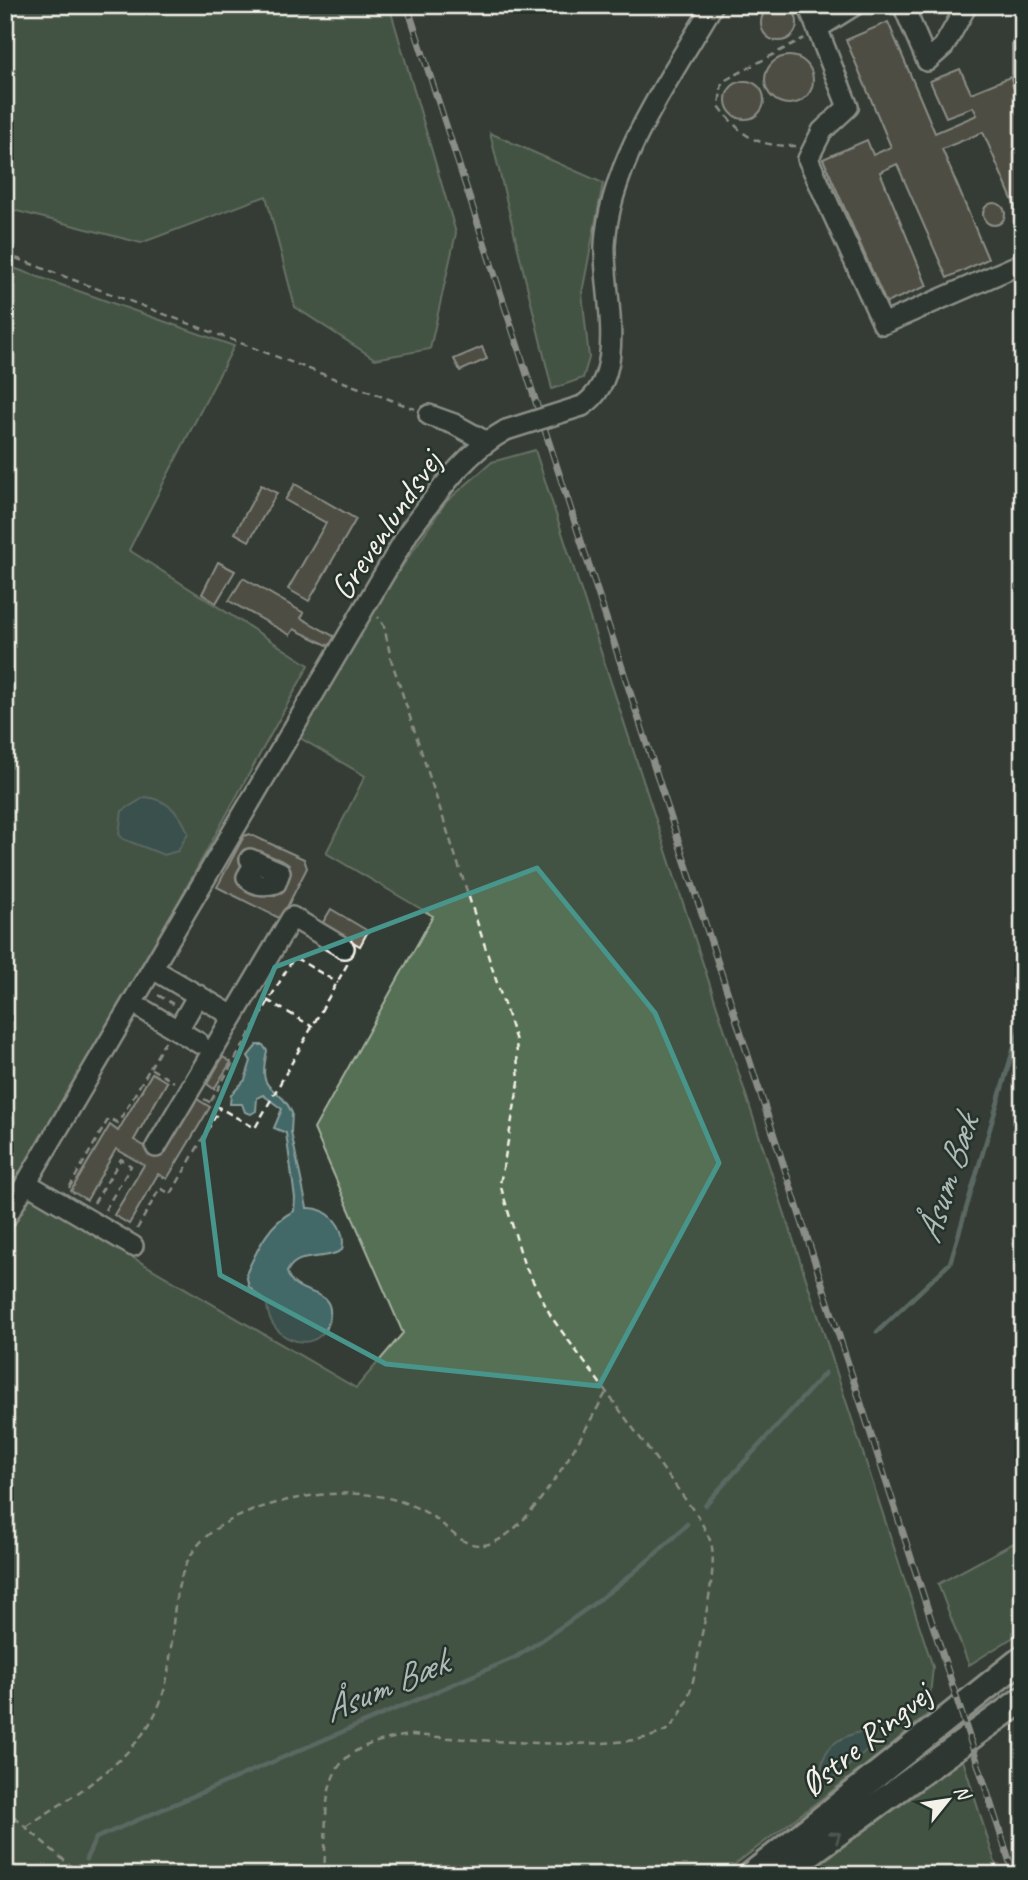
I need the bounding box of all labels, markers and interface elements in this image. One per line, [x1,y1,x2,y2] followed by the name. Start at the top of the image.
[319,439,454,608] street label: Grevenlundsvej
[904,1104,991,1248] water label: Åsum Bæk
[316,1636,460,1733] water label: Åsum Bæk
[790,1670,943,1806] street label: Østre Ringvej
[912,1764,982,1834] north arrow
[949,1781,977,1806] text: N
[828,1832,841,1845] one-way arrow

